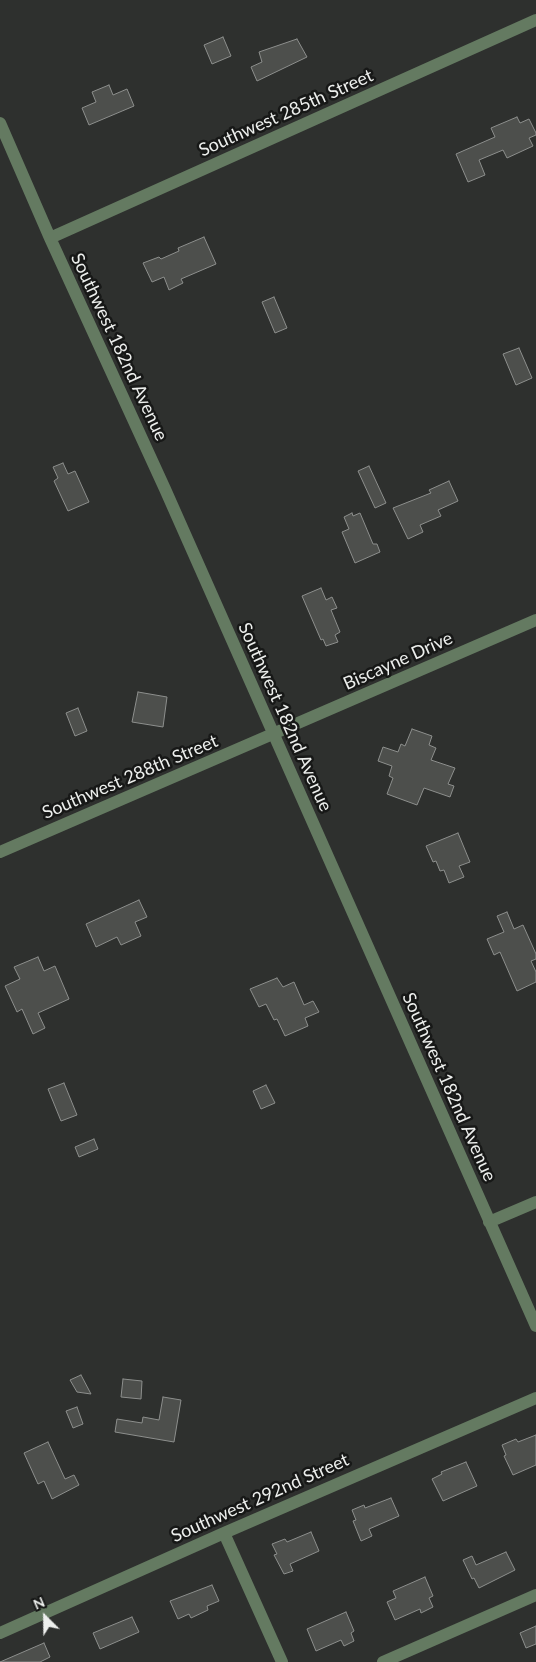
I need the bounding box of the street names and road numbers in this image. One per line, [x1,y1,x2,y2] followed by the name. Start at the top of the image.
[195,65,377,161] street label: Southwest 285th Street
[66,250,172,444] street label: Southwest 182nd Avenue
[234,619,336,815] street label: Southwest 182nd Avenue
[340,627,456,695] street label: Biscayne Drive
[39,730,221,824] street label: Southwest 288th Street
[398,989,500,1185] street label: Southwest 182nd Avenue
[168,1449,352,1547] street label: Southwest 292nd Street

